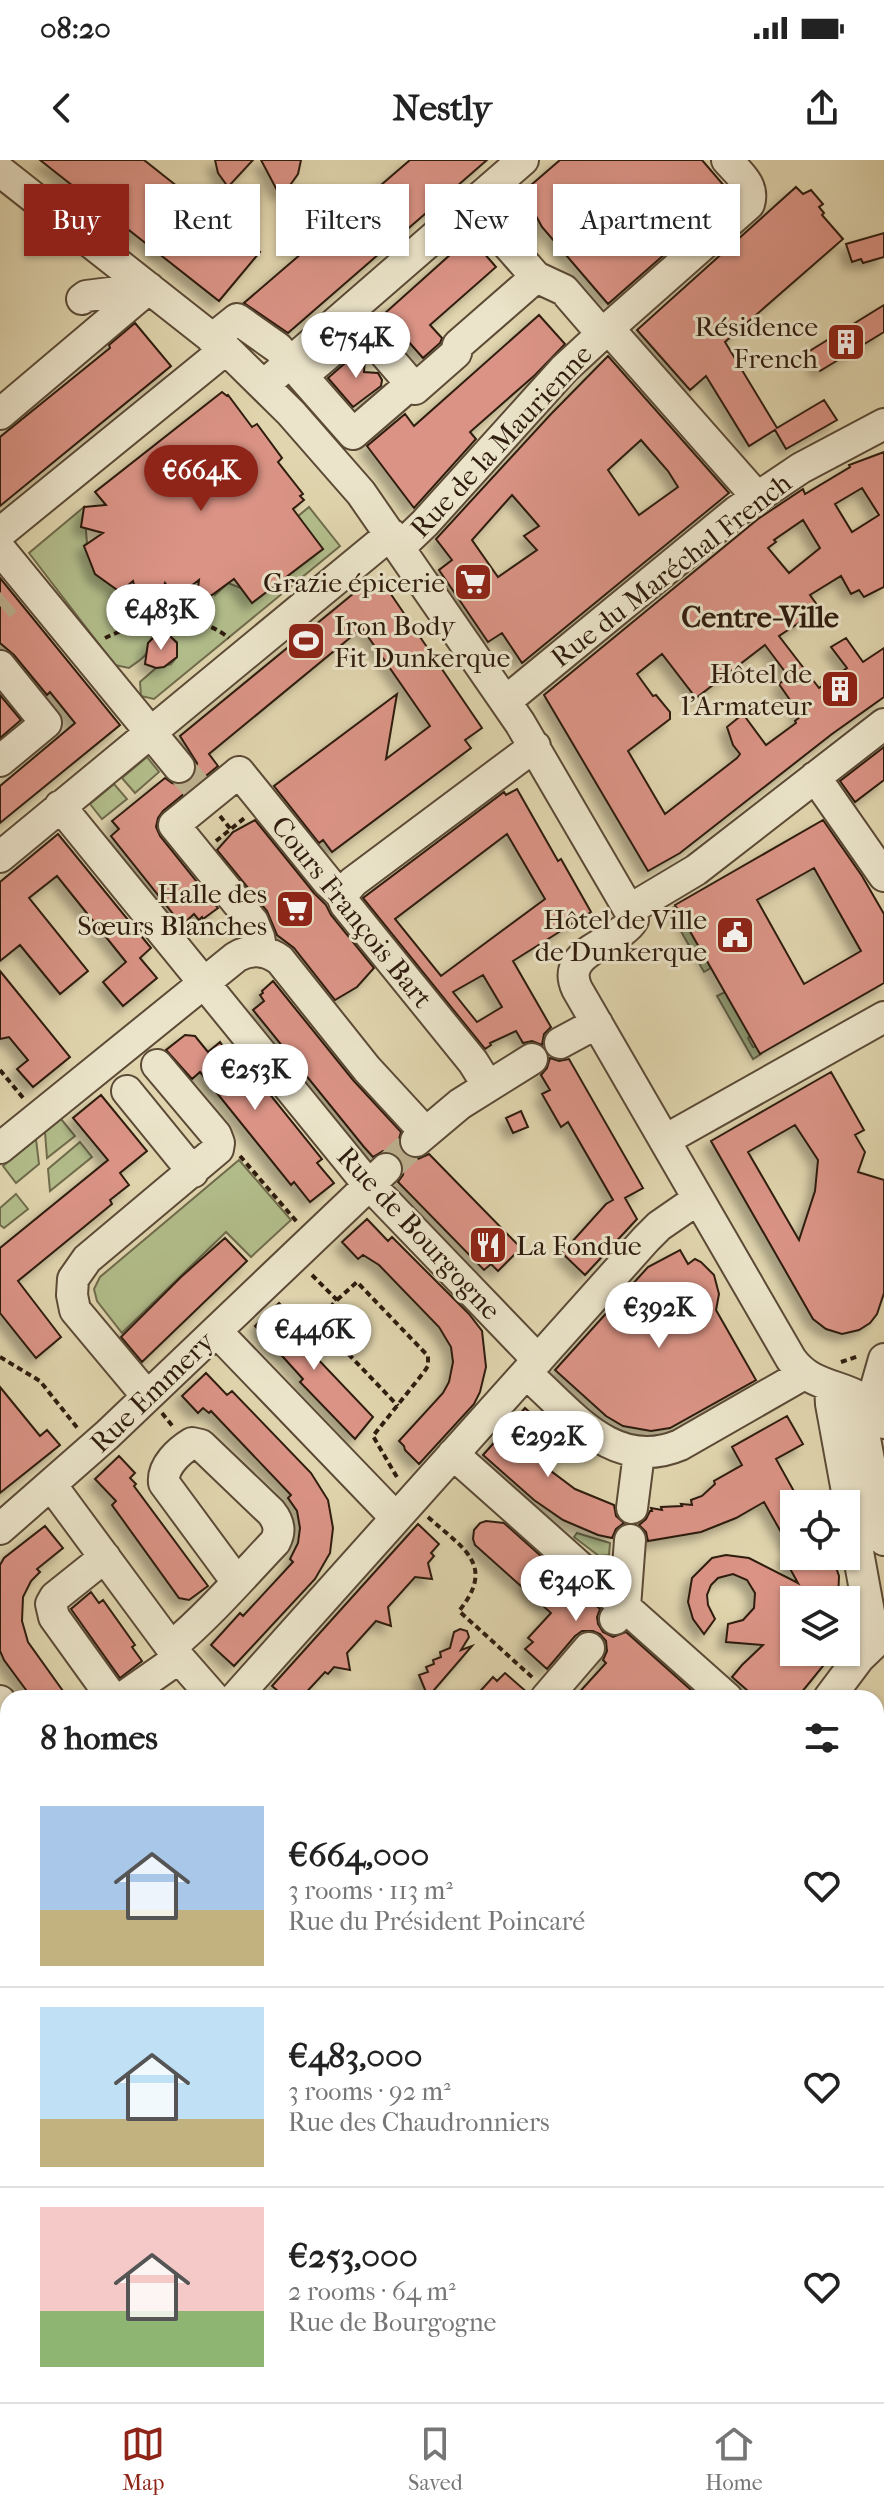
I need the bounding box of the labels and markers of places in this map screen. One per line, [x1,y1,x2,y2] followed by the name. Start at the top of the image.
[694,310,818,375] place label: Résidence French
[300,312,412,380] pin: €754K
[825,321,867,363] building icon: Résidence French
[145,445,257,513] pin: €664K
[452,561,494,603] supermarket icon: Grazie épicerie
[263,566,445,599] place label: Grazie épicerie
[105,584,217,652] pin: €483K
[334,609,510,674] place label: Iron Body Fit Dunkerque
[285,620,327,662] sports icon: Iron Body Fit Dunkerque
[681,657,812,722] place label: Hôtel de l'Armateur
[819,668,861,710] building icon: Hôtel de l'Armateur
[77,877,267,942] place label: Halle des Sœurs Blanches
[274,888,316,930] supermarket icon: Halle des Sœurs Blanches
[535,903,707,968] place label: Hôtel de Ville de Dunkerque
[714,914,756,956] public building icon: Hôtel de Ville de Dunkerque
[199,1044,311,1112] pin: €253K
[467,1224,509,1266] restaurant icon: La Fondue
[516,1229,642,1262] place label: La Fondue
[603,1282,715,1350] pin: €392K
[258,1304,370,1372] pin: €446K
[492,1411,604,1479] pin: €292K
[520,1555,632,1623] pin: €340K

